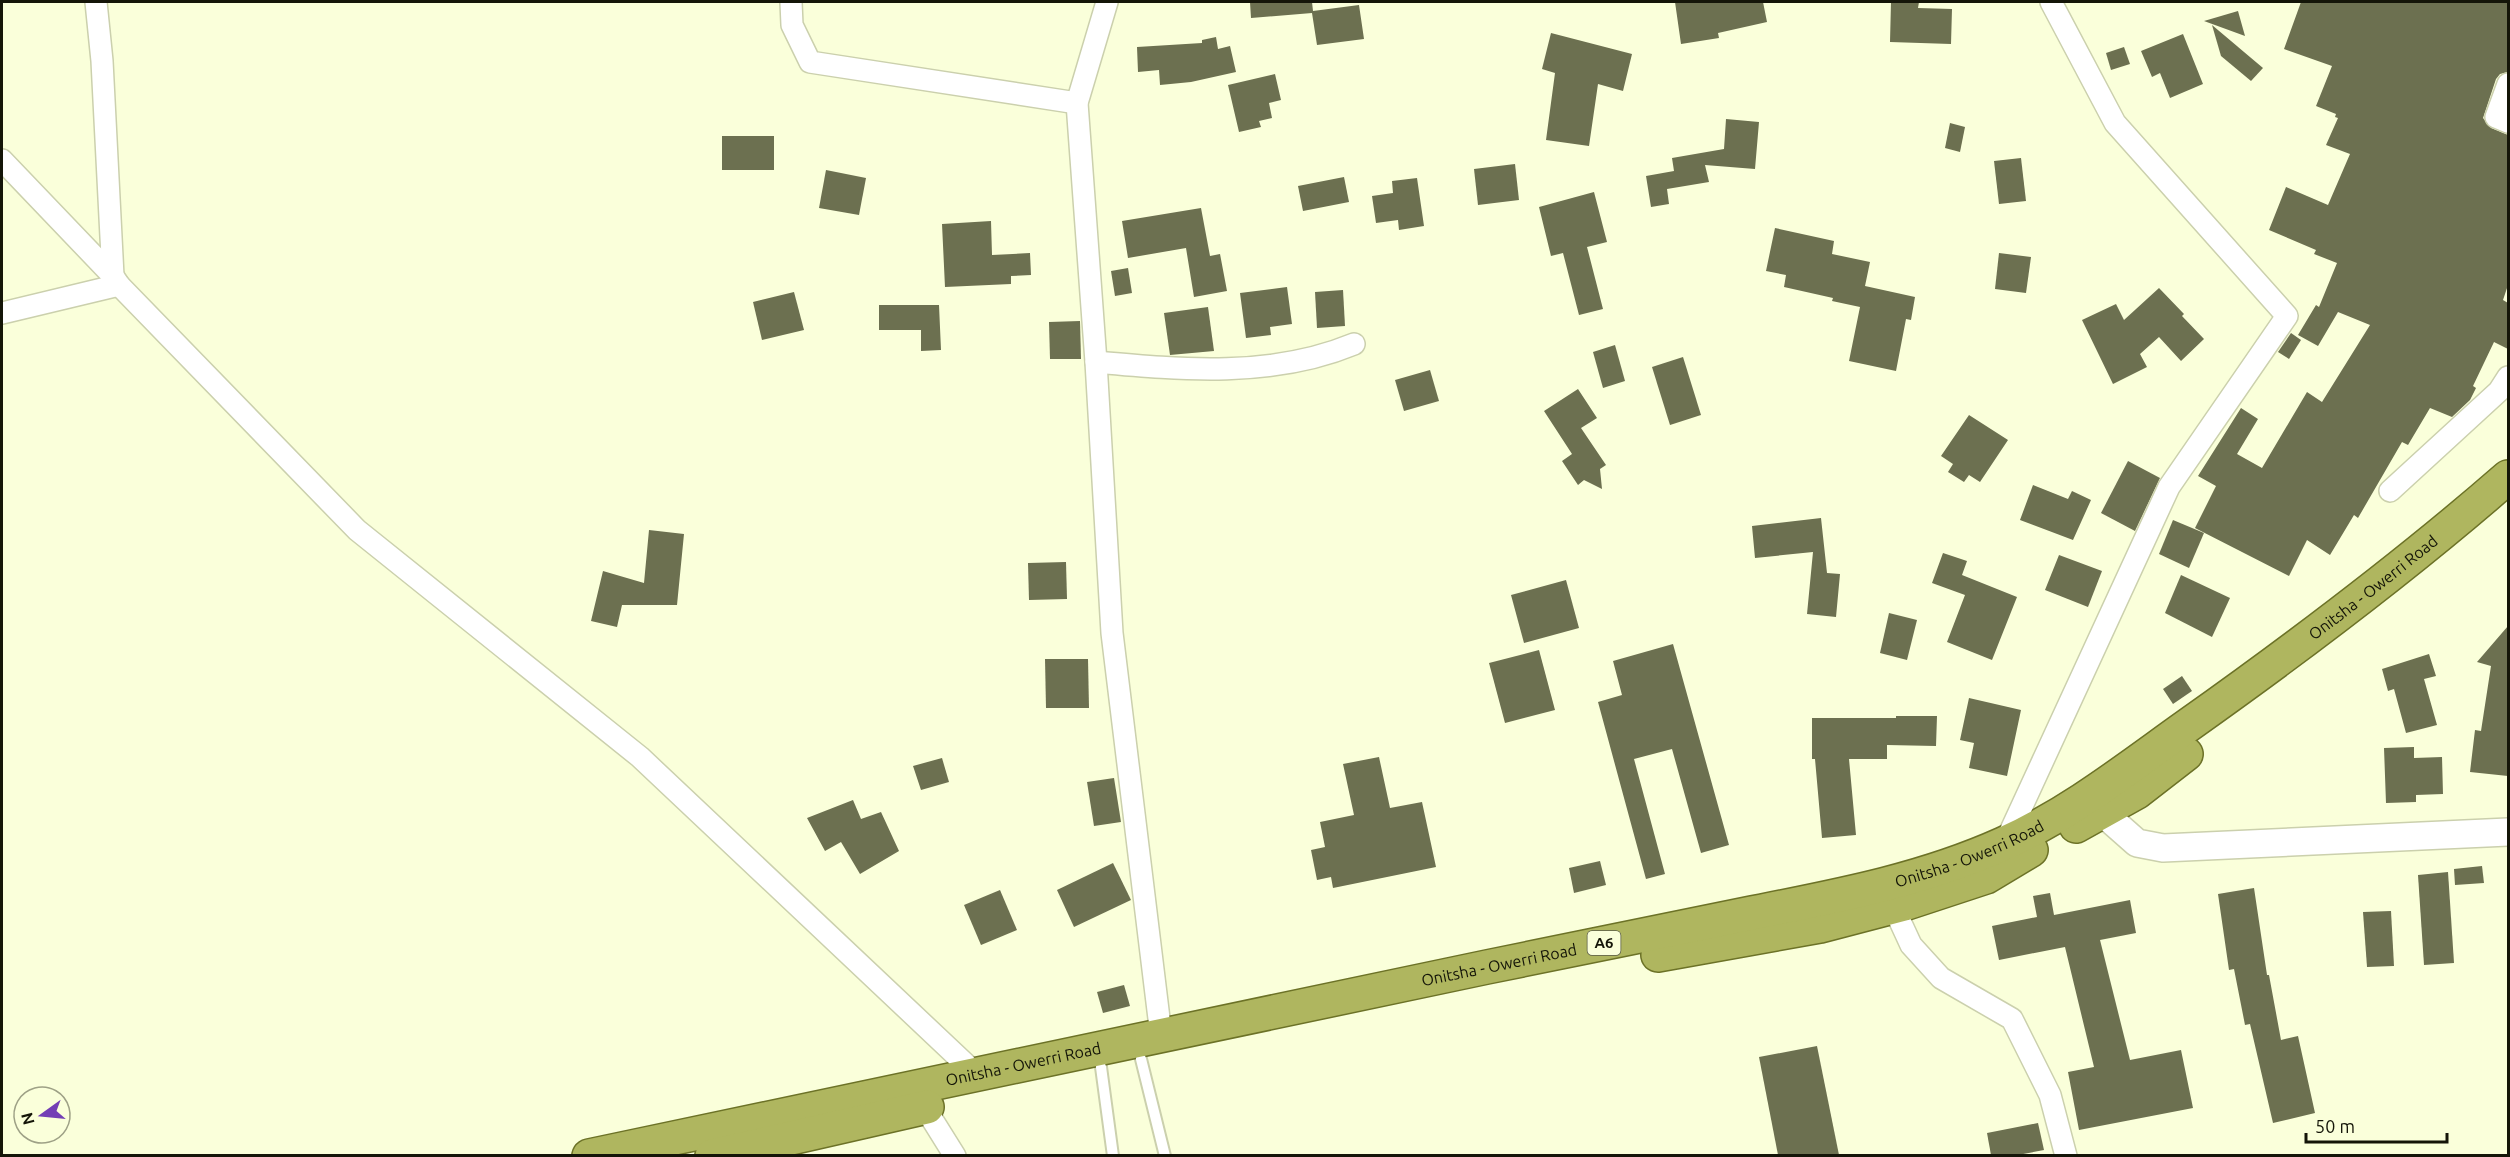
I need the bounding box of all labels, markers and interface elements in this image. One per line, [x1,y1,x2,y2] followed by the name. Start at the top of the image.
[2305,531,2441,643] street label: Onitsha - Owerri Road
[1893,816,2047,890] street label: Onitsha - Owerri Road
[1588,931,1620,955] road number: A6
[1420,940,1578,989] street label: Onitsha - Owerri Road
[944,1039,1103,1089] street label: Onitsha - Owerri Road
[12,1085,72,1145] north arrow
[2306,1106,2447,1144] scale bar
[17,1111,38,1127] text: N
[2315,1116,2355,1136] text: 50 m

